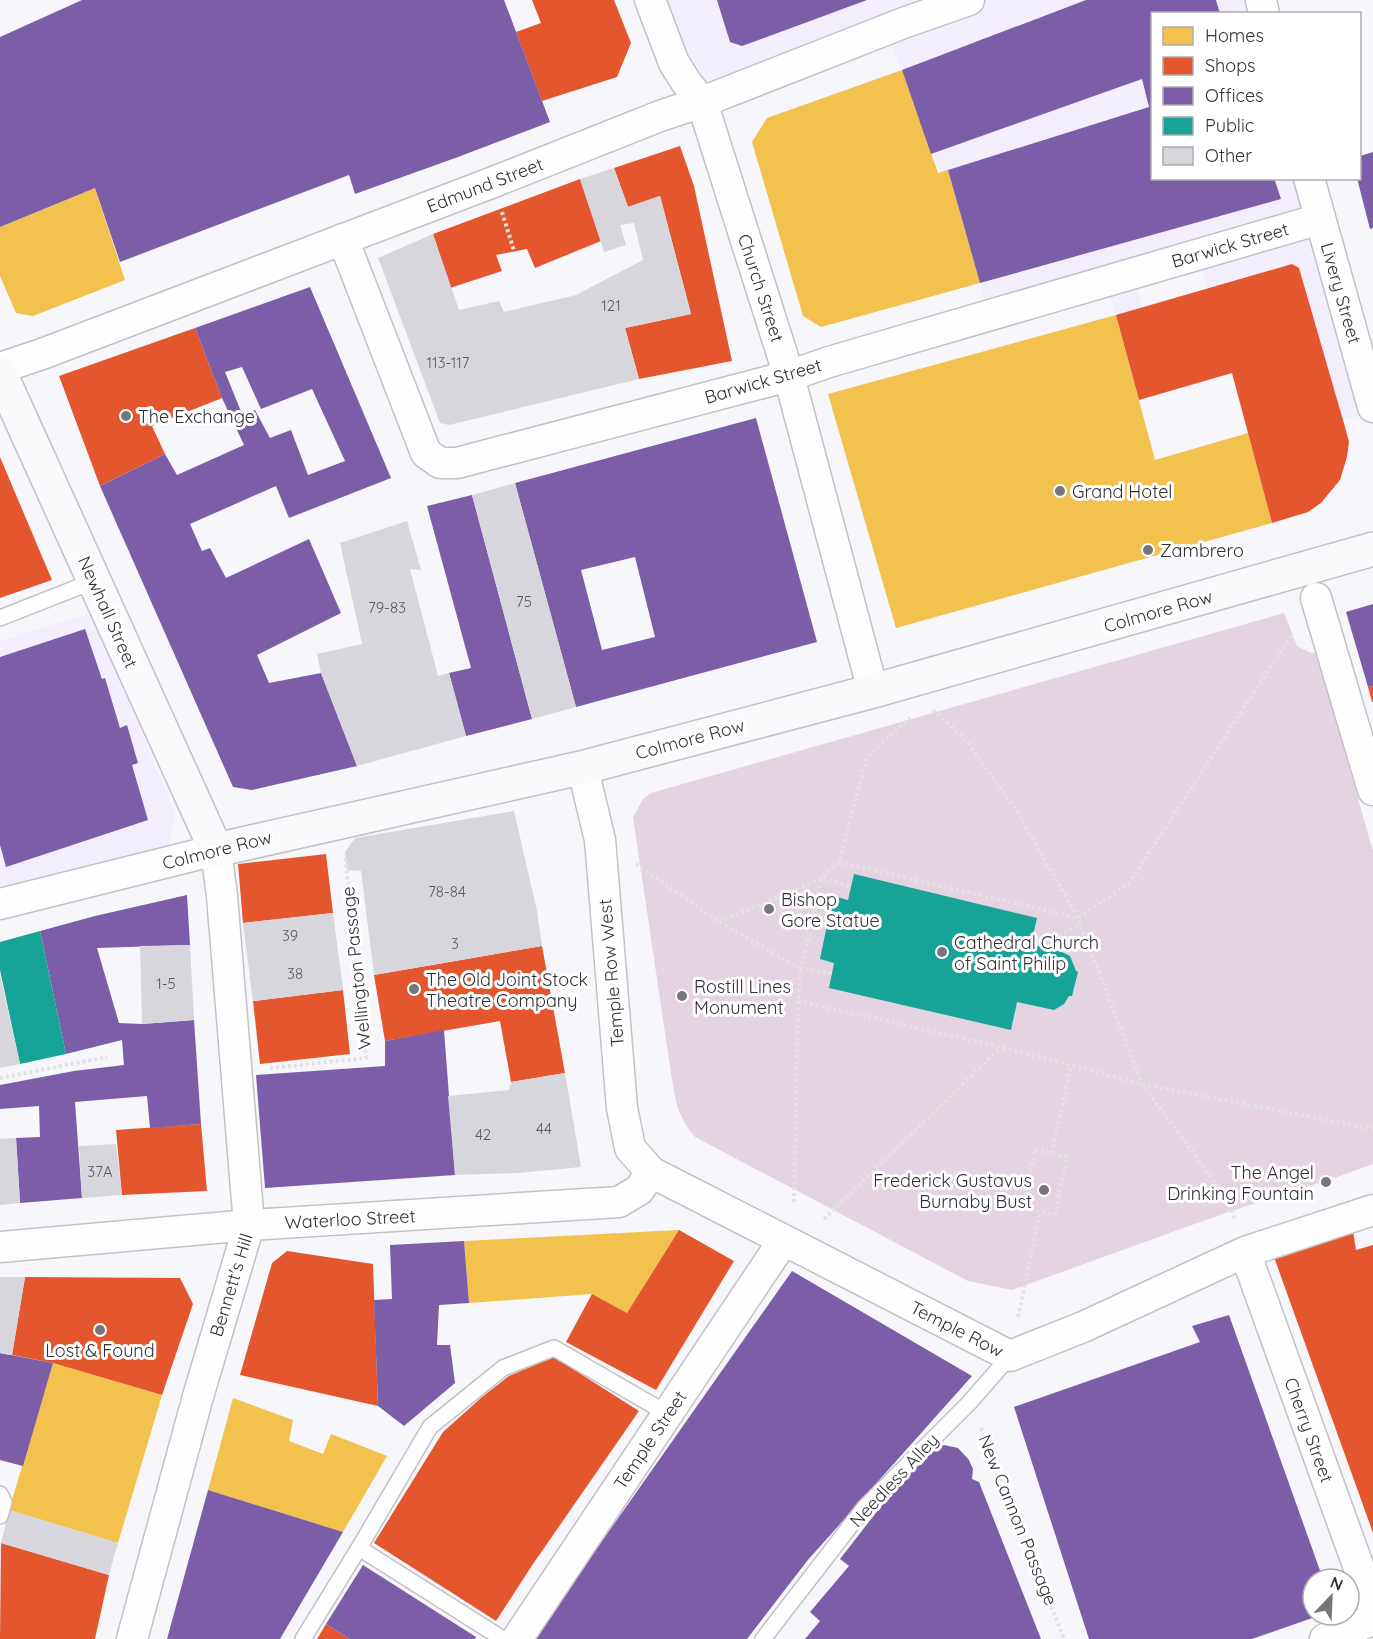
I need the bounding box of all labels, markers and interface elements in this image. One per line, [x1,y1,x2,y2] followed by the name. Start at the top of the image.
[1151,12,1361,180] legend
[1205,24,1264,47] text: Homes
[1205,54,1256,77] text: Shops
[1205,84,1264,107] text: Offices
[1205,114,1254,137] text: Public
[1205,144,1252,167] text: Other
[423,152,547,218] street label: Edmund Street
[1169,217,1291,273] street label: Barwick Street
[733,231,789,345] street label: Church Street
[1316,240,1366,346] street label: Livery Street
[601,296,621,315] house number: 121
[427,353,470,372] house number: 113-117
[702,353,824,409] street label: Barwick Street
[138,405,255,428] place label: The Exchange
[119,409,133,423] marker: The Exchange
[1072,480,1173,503] place label: Grand Hotel
[1053,484,1067,498] marker: Grand Hotel
[1160,539,1244,562] place label: Zambrero
[1141,543,1155,557] marker: Zambrero
[73,552,143,672] street label: Newhall Street
[1101,585,1215,637] street label: Colmore Row
[516,592,532,611] house number: 75
[368,598,406,617] house number: 79-83
[633,713,747,765] street label: Colmore Row
[160,825,274,875] street label: Colmore Row
[428,882,466,901] house number: 78-84
[336,885,376,1051] street label: Wellington Passage
[781,888,880,932] place label: Bishop Gore Statue
[593,898,629,1048] street label: Temple Row West
[762,902,776,916] marker: Bishop Gore Statue
[282,926,298,945] house number: 39
[954,931,1099,975] place label: Cathedral Church of Saint Philip
[451,934,459,953] house number: 3
[935,945,949,959] marker: Cathedral Church of Saint Philip
[287,964,303,983] house number: 38
[426,968,588,1012] place label: The Old Joint Stock Theatre Company
[156,974,176,993] house number: 1-5
[694,975,791,1019] place label: Rostill Lines Monument
[407,982,421,996] marker: The Old Joint Stock Theatre Company
[675,989,689,1003] marker: Rostill Lines Monument
[536,1119,552,1138] house number: 44
[475,1125,491,1144] house number: 42
[1167,1161,1314,1205] place label: The Angel Drinking Fountain
[87,1162,113,1181] house number: 37A
[873,1169,1032,1213] place label: Frederick Gustavus Burnaby Bust
[1319,1175,1333,1189] marker: The Angel Drinking Fountain
[1037,1183,1051,1197] marker: Frederick Gustavus Burnaby Bust
[284,1204,416,1234] street label: Waterloo Street
[204,1230,258,1340] street label: Bennett's Hill
[906,1296,1008,1362] street label: Temple Row
[93,1323,107,1337] marker: Lost & Found
[45,1339,155,1362] place label: Lost & Found
[1279,1374,1339,1486] street label: Cherry Street
[608,1386,692,1494] street label: Temple Street
[845,1428,943,1532] street label: Needless Alley
[973,1431,1063,1609] street label: New Cannon Passage
[1301,1567,1361,1627] north arrow
[1328,1572,1346,1595] text: N

